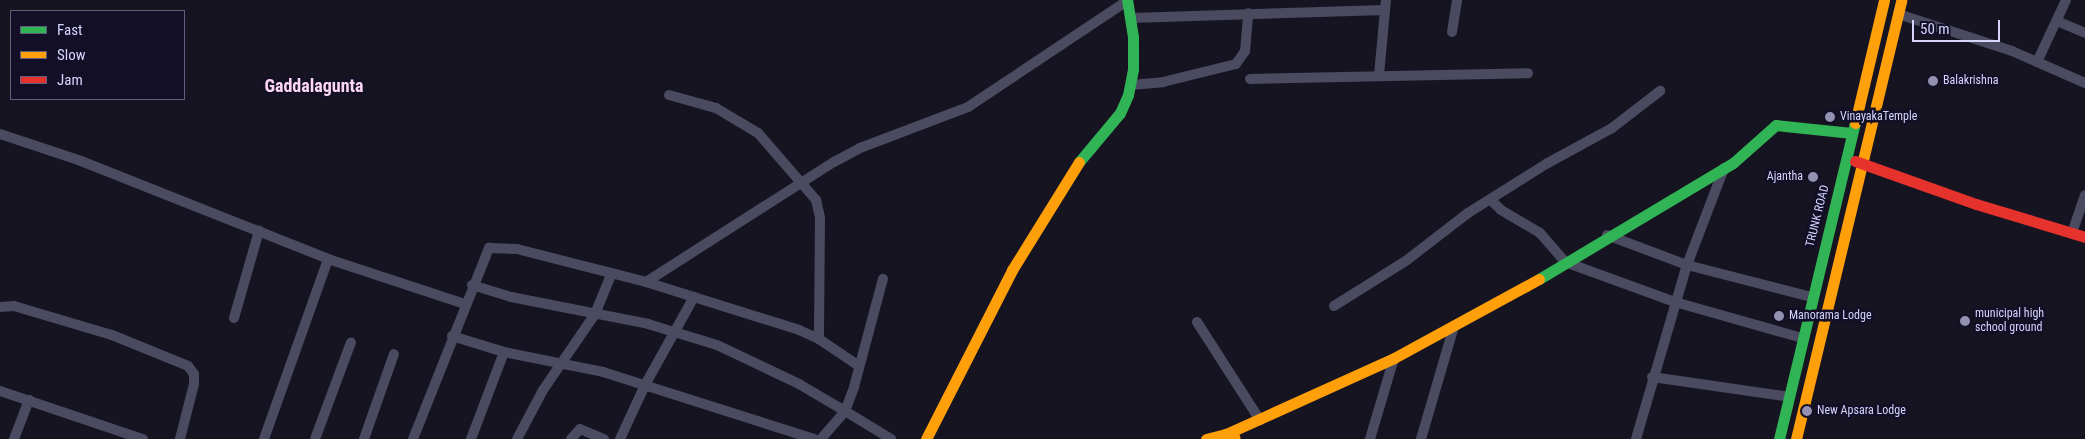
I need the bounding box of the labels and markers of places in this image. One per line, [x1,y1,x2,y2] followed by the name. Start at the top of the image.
[1943,74,1998,88] place label: Balakrishna
[1927,75,1939,87] marker: Balakrishna
[1840,110,1917,124] place label: VinayakaTemple
[1824,111,1836,123] marker: VinayakaTemple
[1767,170,1803,184] place label: Ajantha
[1807,171,1819,183] marker: Ajantha
[1975,307,2044,335] place label: municipal high school ground
[1789,309,1872,323] place label: Manorama Lodge
[1773,310,1785,322] marker: Manorama Lodge
[1959,315,1971,327] marker: municipal high school ground
[1817,404,1906,418] place label: New Apsara Lodge
[1801,405,1813,417] marker: New Apsara Lodge

